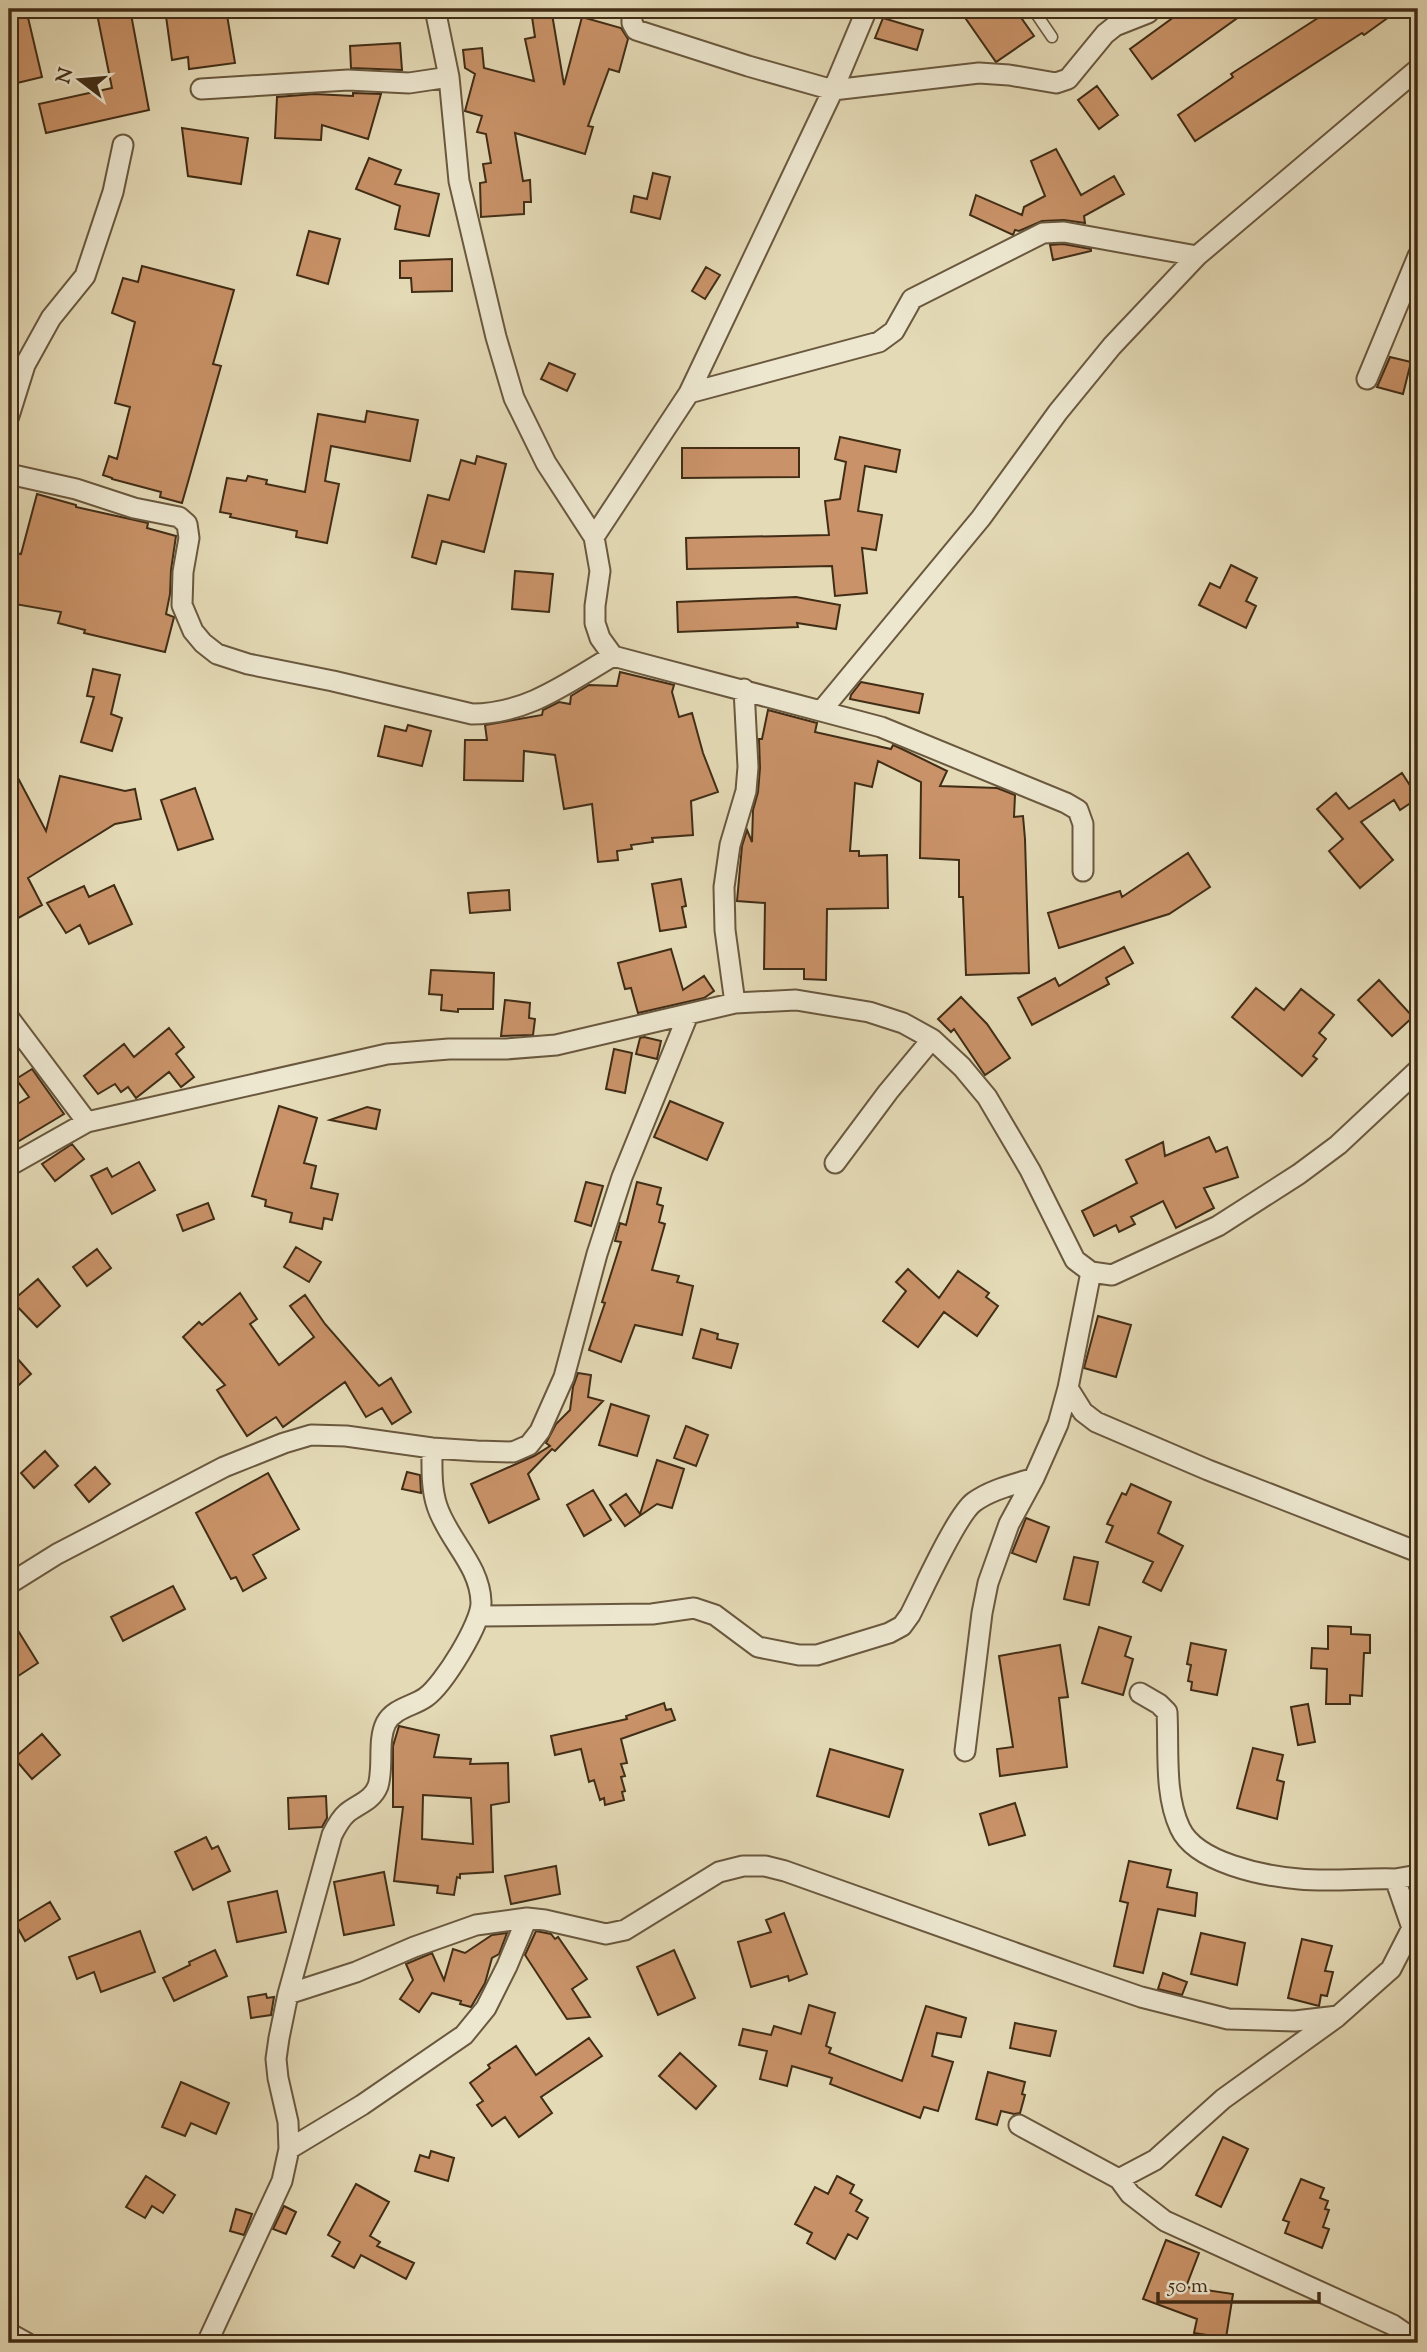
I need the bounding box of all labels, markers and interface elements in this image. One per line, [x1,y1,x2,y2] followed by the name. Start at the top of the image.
[46,46,116,116] north arrow
[51,65,81,87] text: N
[1158,2261,1318,2305] scale bar
[1167,2272,1208,2302] text: 50 m

